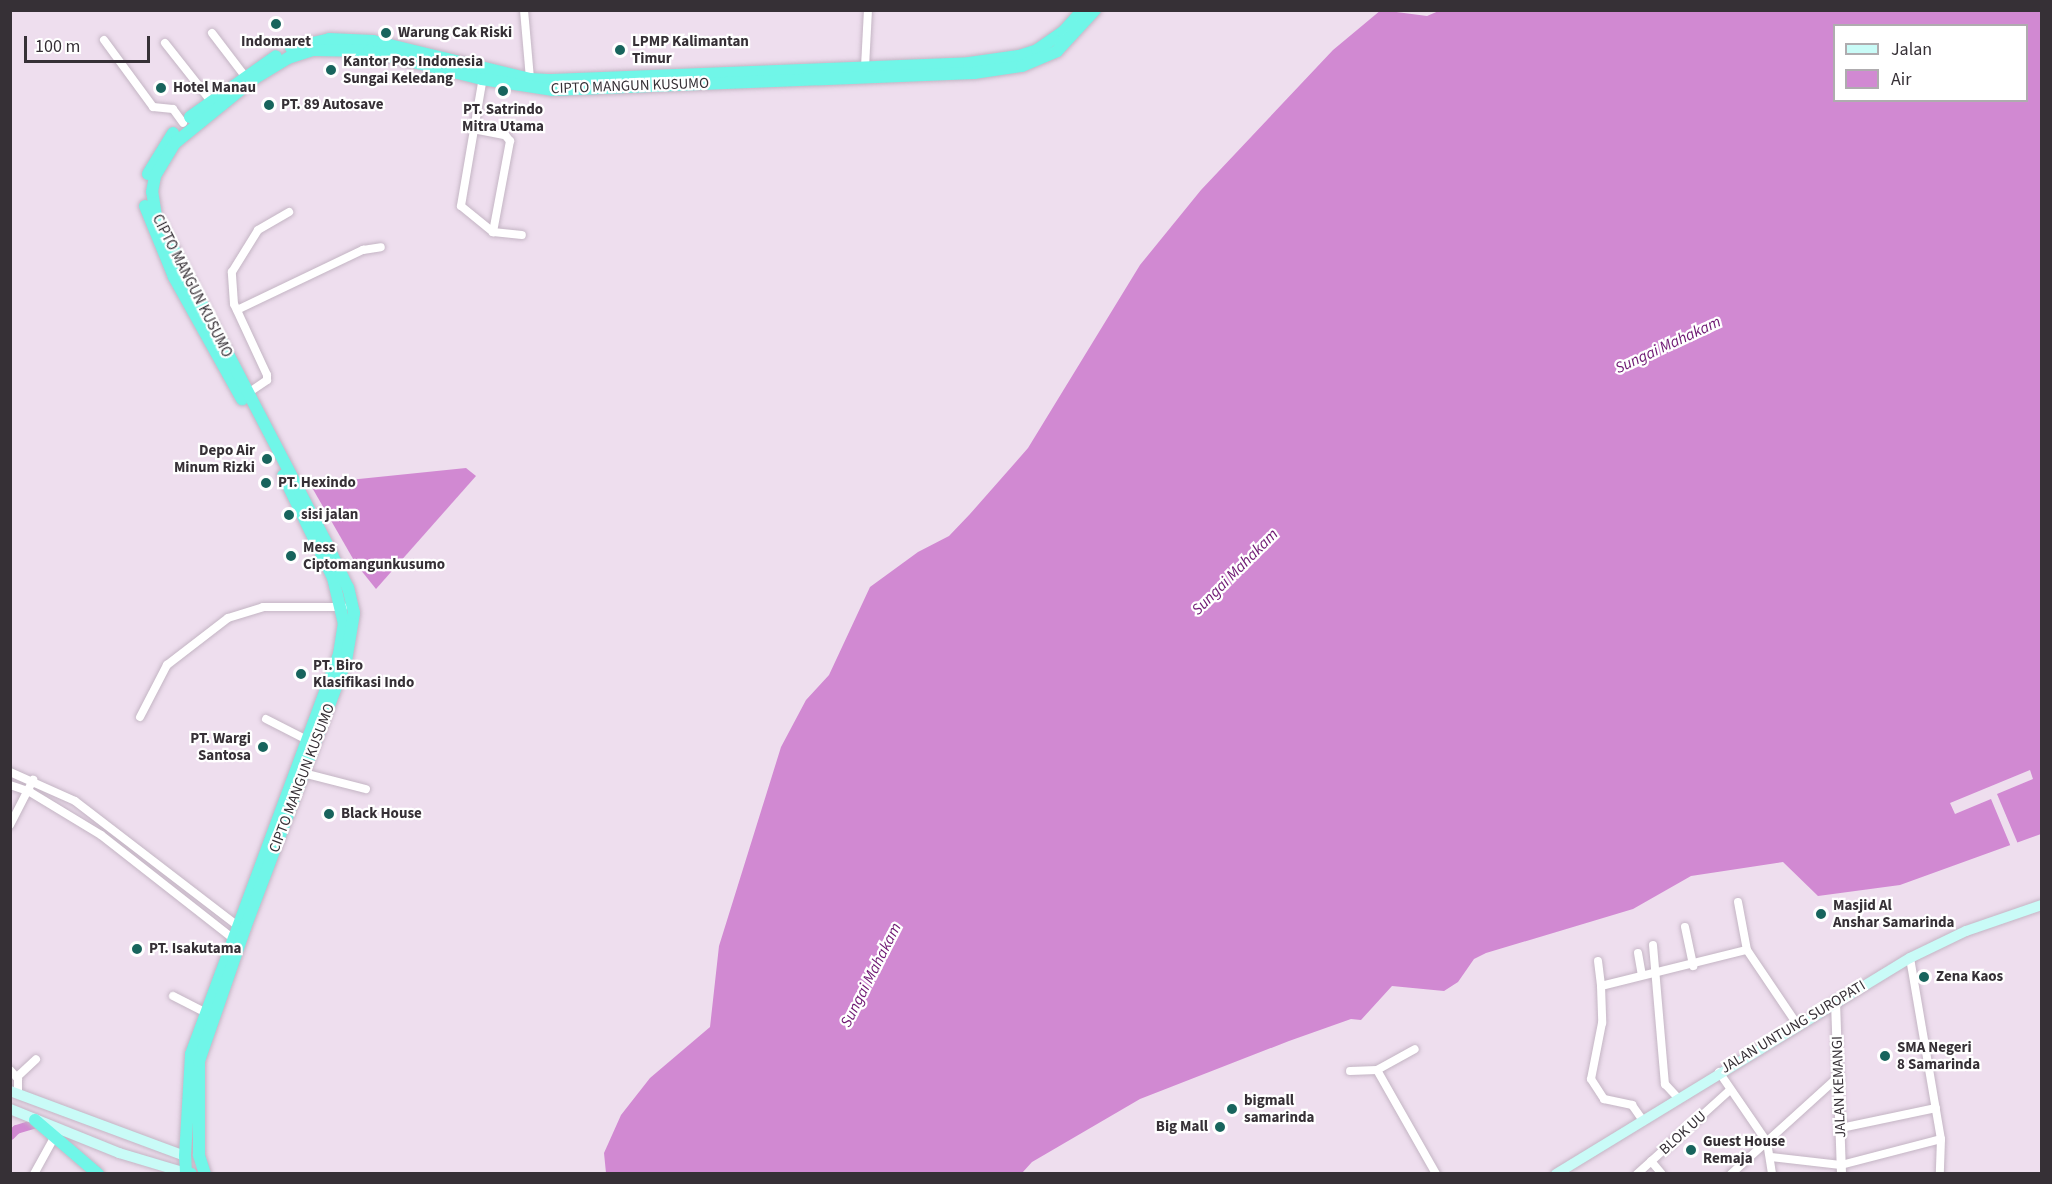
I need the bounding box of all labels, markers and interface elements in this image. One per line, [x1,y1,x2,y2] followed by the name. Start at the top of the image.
[269,17,283,31] marker: Indomaret
[27,24,153,62] scale bar
[398,24,512,42] place label: Warung Cak Riski
[1833,24,2028,102] legend
[379,26,393,40] marker: Warung Cak Riski
[632,32,749,67] place label: LPMP Kalimantan Timur
[241,33,311,51] place label: Indomaret
[35,34,80,59] text: 100 m
[1891,37,1932,62] text: Jalan
[613,43,627,57] marker: LPMP Kalimantan Timur
[343,52,483,87] place label: Kantor Pos Indonesia Sungai Keledang
[324,63,338,77] marker: Kantor Pos Indonesia Sungai Keledang
[1891,67,1911,92] text: Air
[551,74,709,98] street label: CIPTO MANGUN KUSUMO
[173,79,256,97] place label: Hotel Manau
[154,81,168,95] marker: Hotel Manau
[496,84,510,98] marker: PT. Satrindo Mitra Utama
[281,96,384,114] place label: PT. 89 Autosave
[262,98,276,112] marker: PT. 89 Autosave
[462,100,544,135] place label: PT. Satrindo Mitra Utama
[148,211,236,361] street label: CIPTO MANGUN KUSUMO
[1612,312,1724,378] water label: Sungai Mahakam
[174,441,255,476] place label: Depo Air Minum Rizki
[260,452,274,466] marker: Depo Air Minum Rizki
[278,474,356,492] place label: PT. Hexindo
[259,476,273,490] marker: PT. Hexindo
[301,506,358,524] place label: sisi jalan
[282,508,296,522] marker: sisi jalan
[1188,525,1282,619] water label: Sungai Mahakam
[303,538,445,573] place label: Mess Ciptomangunkusumo
[284,549,298,563] marker: Mess Ciptomangunkusumo
[313,656,414,691] place label: PT. Biro Klasifikasi Indo
[294,667,308,681] marker: PT. Biro Klasifikasi Indo
[265,701,339,855] street label: CIPTO MANGUN KUSUMO
[190,729,251,764] place label: PT. Wargi Santosa
[256,740,270,754] marker: PT. Wargi Santosa
[341,805,422,823] place label: Black House
[322,807,336,821] marker: Black House
[1833,896,1954,931] place label: Masjid Al Anshar Samarinda
[1814,907,1828,921] marker: Masjid Al Anshar Samarinda
[836,920,906,1030] water label: Sungai Mahakam
[149,940,241,958] place label: PT. Isakutama
[130,942,144,956] marker: PT. Isakutama
[1936,968,2003,986] place label: Zena Kaos
[1917,970,1931,984] marker: Zena Kaos
[1717,977,1869,1077] street label: JALAN UNTUNG SUROPATI
[1828,1036,1850,1138] street label: JALAN KEMANGI
[1897,1038,1980,1073] place label: SMA Negeri 8 Samarinda
[1878,1049,1892,1063] marker: SMA Negeri 8 Samarinda
[1244,1091,1314,1126] place label: bigmall samarinda
[1225,1102,1239,1116] marker: bigmall samarinda
[1656,1107,1710,1159] street label: BLOK UU
[1156,1118,1208,1136] place label: Big Mall
[1213,1120,1227,1134] marker: Big Mall
[1703,1132,1785,1167] place label: Guest House Remaja
[1684,1143,1698,1157] marker: Guest House Remaja

